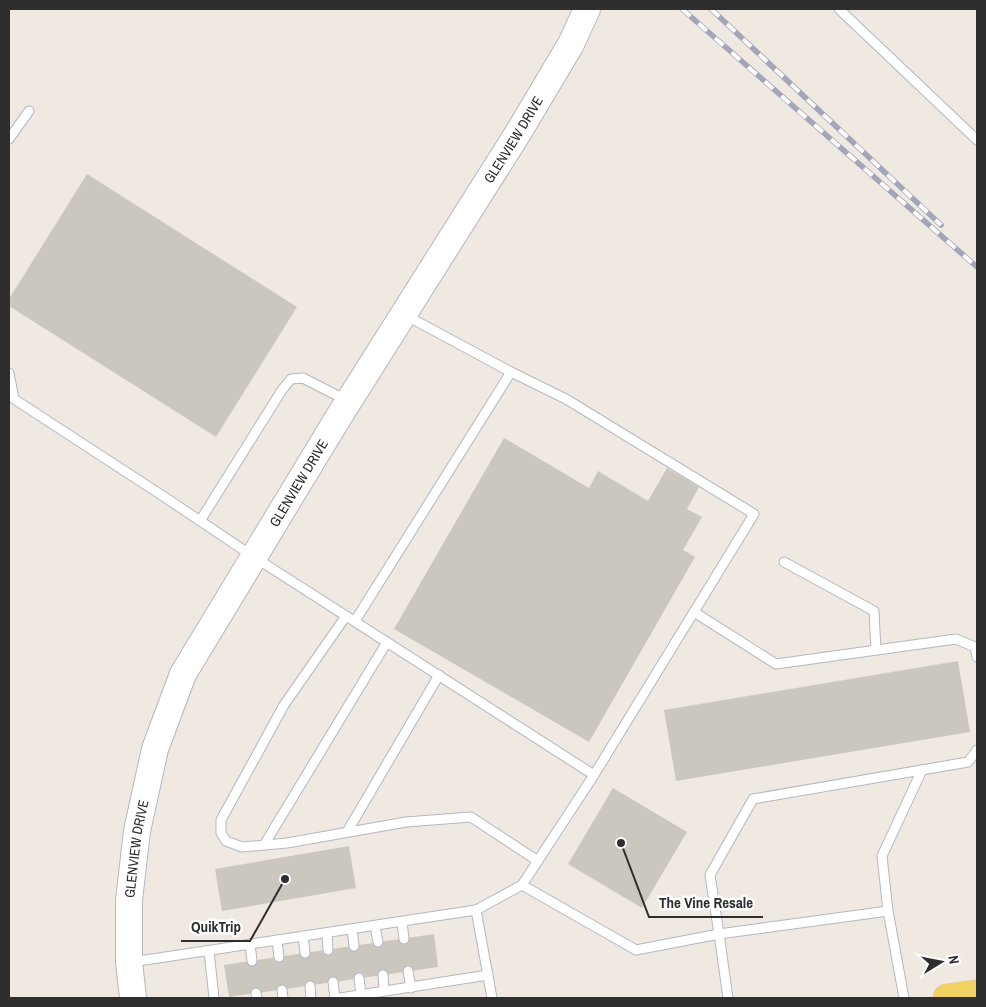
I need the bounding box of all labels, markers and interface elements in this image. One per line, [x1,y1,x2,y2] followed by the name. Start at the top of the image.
[480,93,547,186] street label: GLENVIEW DRIVE
[265,436,332,530] street label: GLENVIEW DRIVE
[120,798,153,899] street label: GLENVIEW DRIVE
[649,887,763,917] callout: The Vine Resale
[659,892,753,913] text: The Vine Resale
[181,911,250,941] callout: QuikTrip
[191,916,241,937] text: QuikTrip
[916,937,966,987] north arrow
[944,954,963,965] text: N

